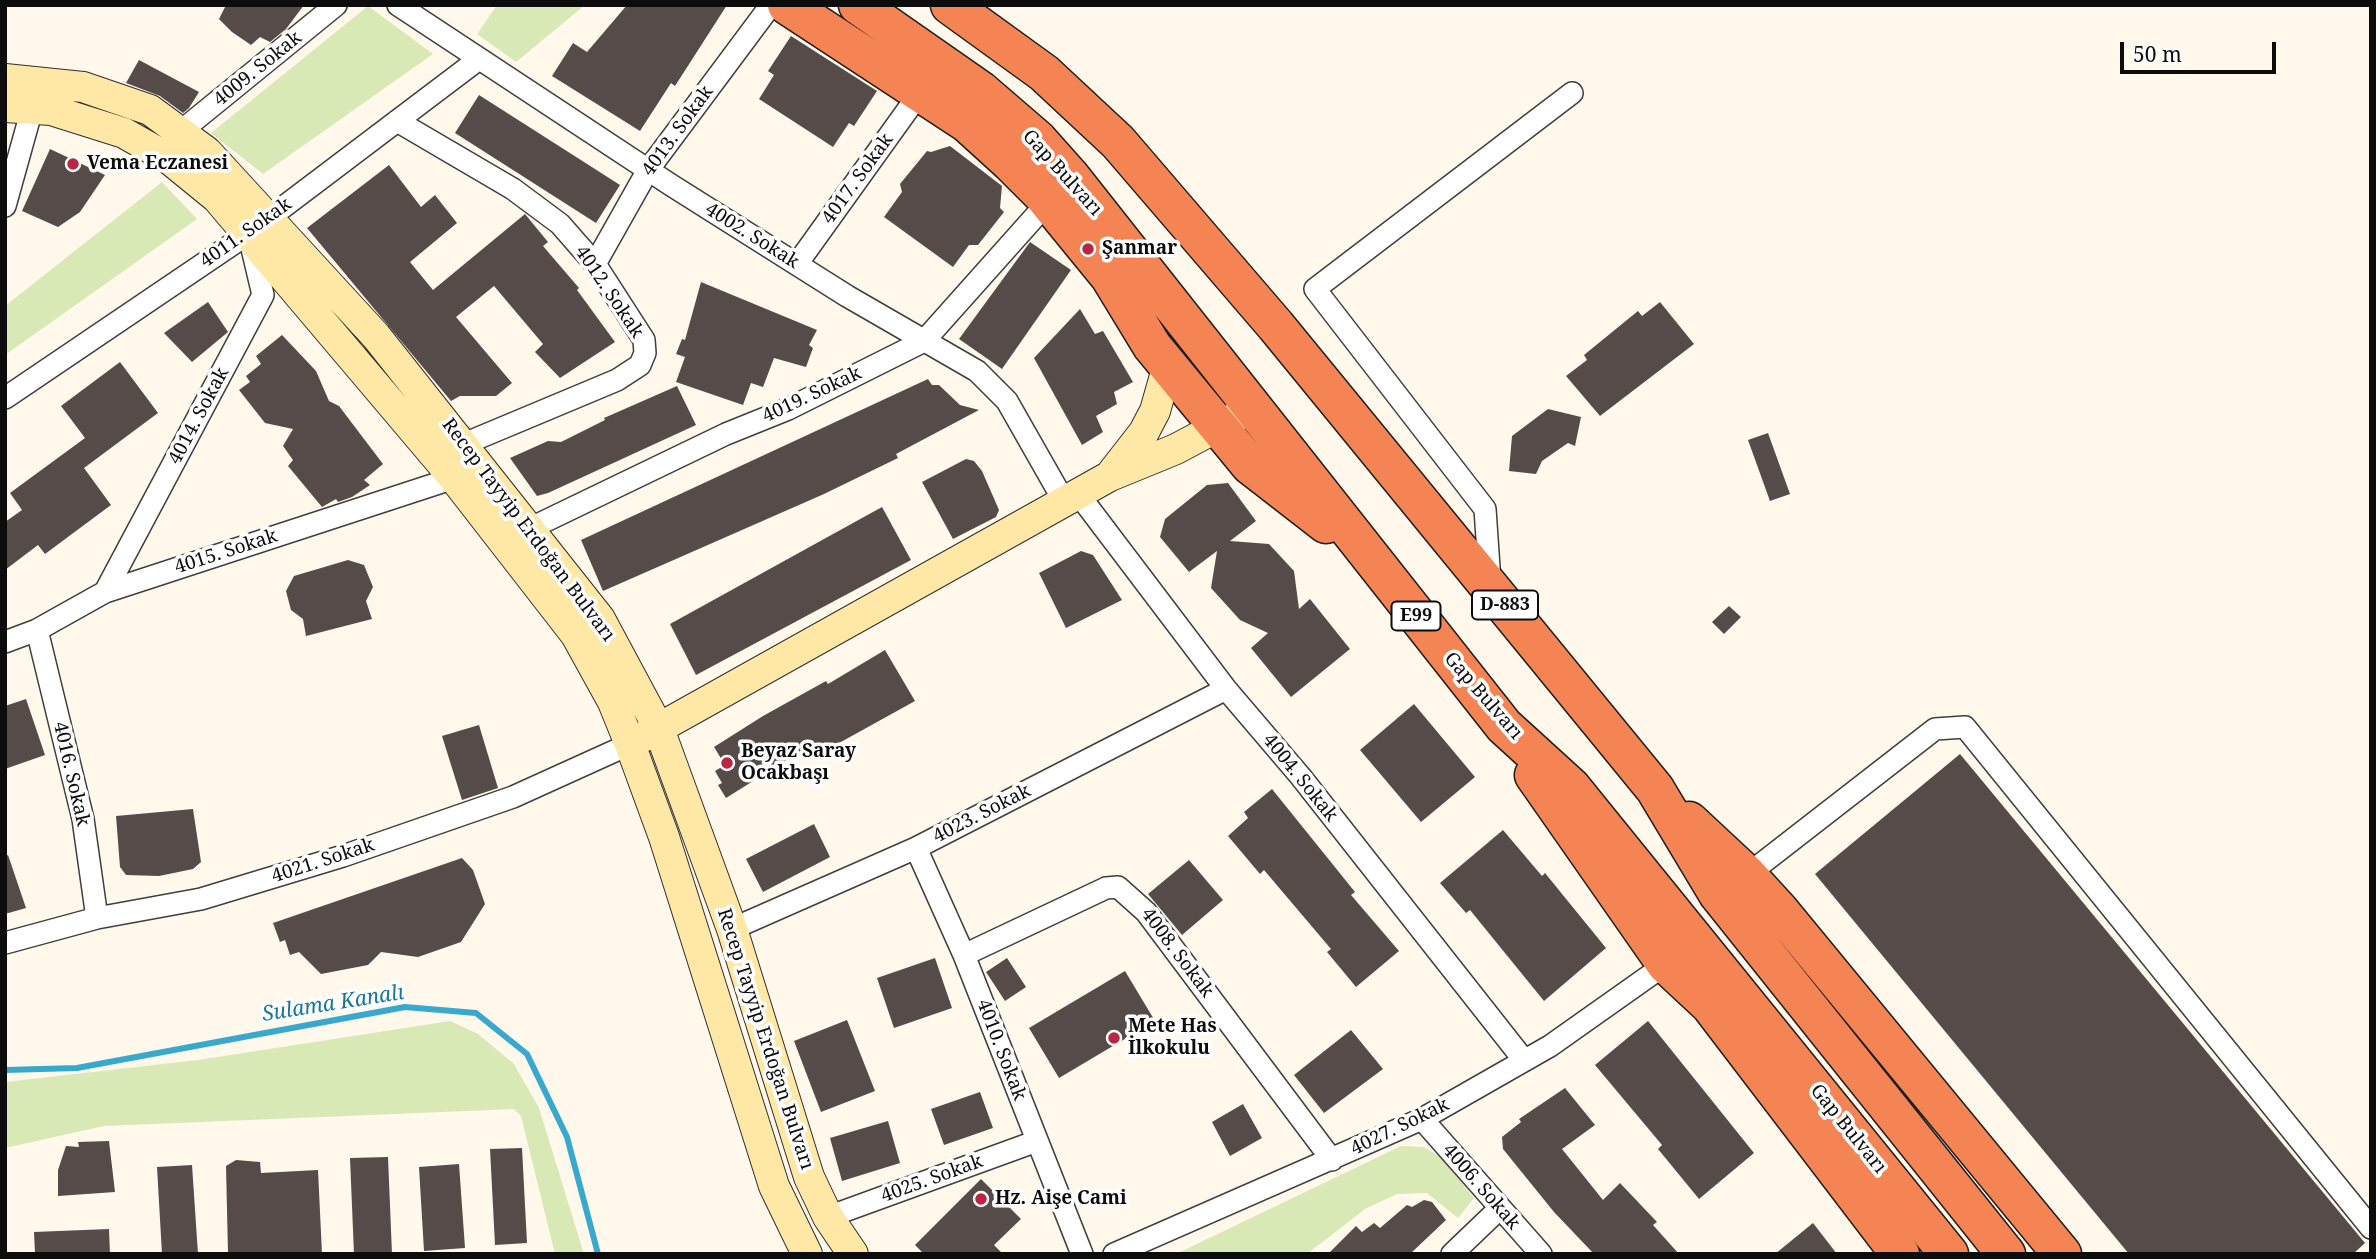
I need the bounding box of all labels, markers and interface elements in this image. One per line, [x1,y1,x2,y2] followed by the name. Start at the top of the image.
[209,27,307,111] street label: 4009. Sokak
[2124,28,2280,72] scale bar
[2133,40,2182,68] text: 50 m
[638,81,718,181] street label: 4013. Sokak
[1017,125,1107,221] street label: Gap Bulvarı
[818,129,898,229] street label: 4017. Sokak
[87,153,228,175] place label: Vema Eczanesi
[65,156,81,172] marker: Vema Eczanesi
[196,193,296,273] street label: 4011. Sokak
[701,198,803,274] street label: 4002. Sokak
[1102,238,1177,260] place label: Şanmar
[1080,241,1096,257] marker: Şanmar
[570,242,648,342] street label: 4012. Sokak
[759,362,865,428] street label: 4019. Sokak
[164,364,234,468] street label: 4014. Sokak
[437,414,619,646] street label: Recep Tayyip Erdoğan Bulvarı
[172,525,280,579] street label: 4015. Sokak
[1472,590,1538,620] road number: D-883
[1392,602,1440,630] road number: E99
[1439,648,1527,744] street label: Gap Bulvarı
[48,720,94,828] street label: 4016. Sokak
[1258,729,1342,827] street label: 4004. Sokak
[741,741,856,785] place label: Beyaz Saray Ocakbaşı
[719,755,735,771] marker: Beyaz Saray Ocakbaşı
[929,780,1035,848] street label: 4023. Sokak
[269,834,377,888] street label: 4021. Sokak
[1136,904,1218,1002] street label: 4008. Sokak
[712,906,818,1172] street label: Recep Tayyip Erdoğan Bulvarı
[260,980,406,1028] water label: Sulama Kanalı
[971,996,1031,1104] street label: 4010. Sokak
[1128,1016,1217,1060] place label: Mete Has İlkokulu
[1106,1030,1122,1046] marker: Mete Has İlkokulu
[1805,1080,1891,1178] street label: Gap Bulvarı
[1347,1093,1453,1161] street label: 4027. Sokak
[1437,1139,1525,1235] street label: 4006. Sokak
[878,1150,986,1208] street label: 4025. Sokak
[995,1188,1127,1210] place label: Hz. Aişe Cami
[973,1191,989,1207] marker: Hz. Aişe Cami

